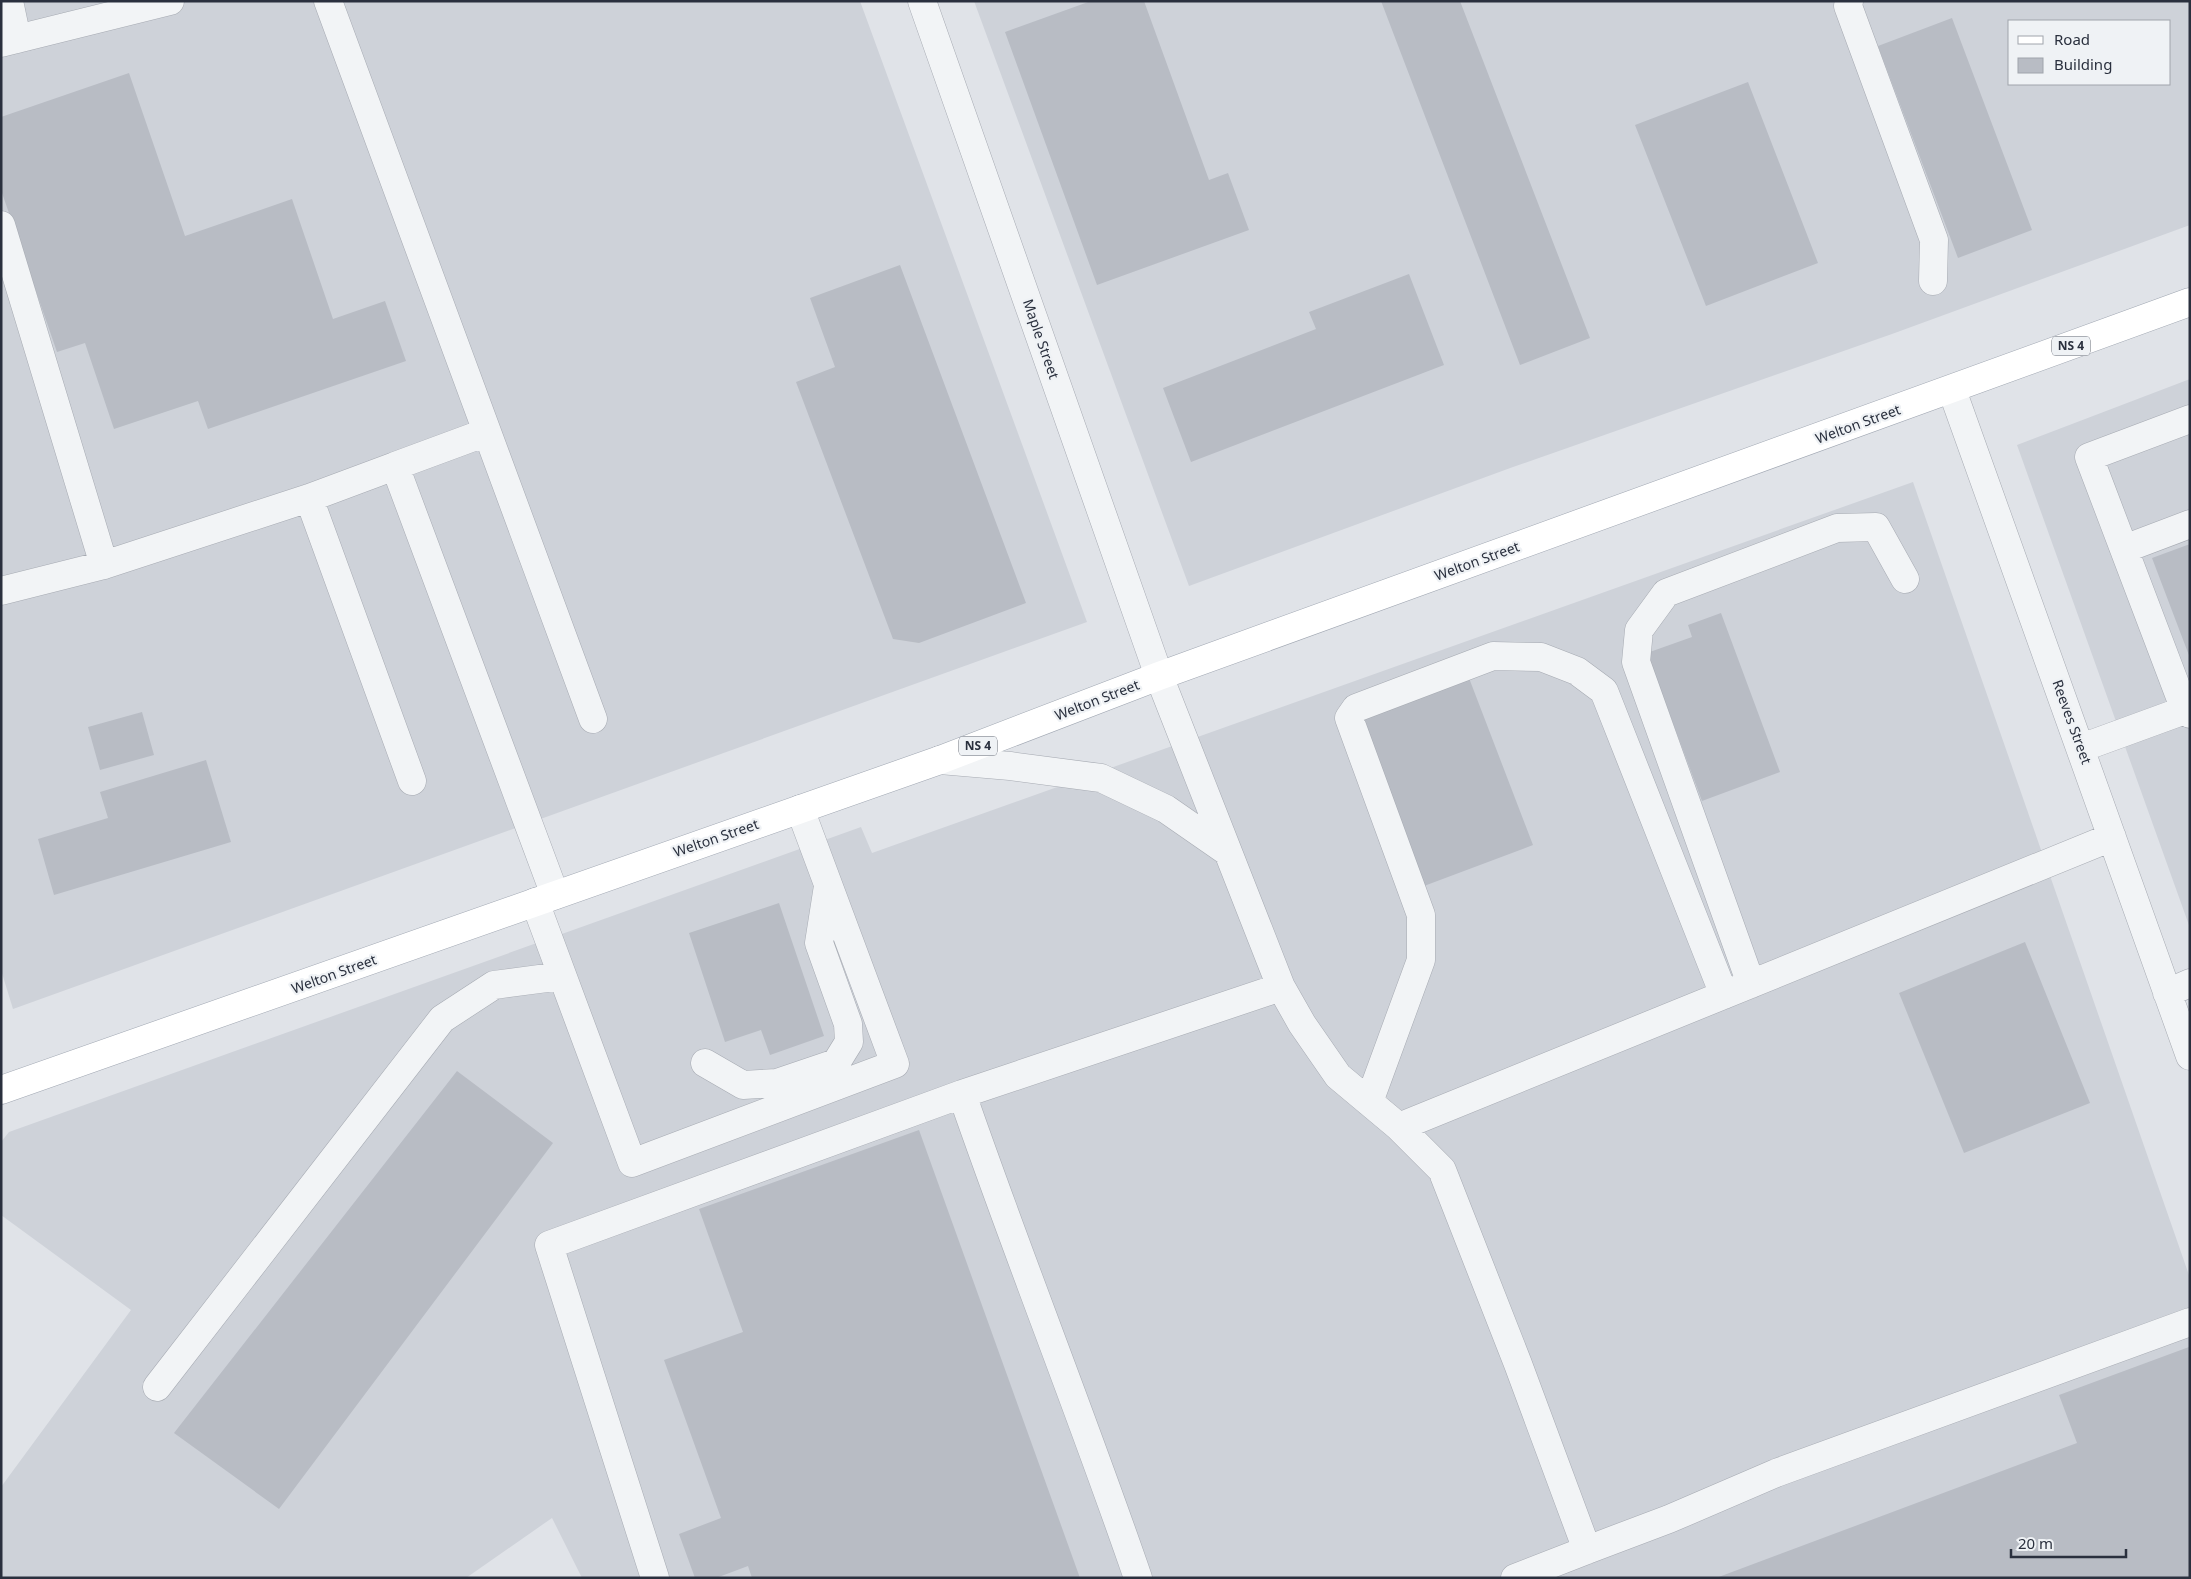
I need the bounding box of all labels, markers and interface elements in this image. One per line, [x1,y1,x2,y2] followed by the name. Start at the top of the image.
[2008,20,2171,85] legend
[2054,29,2090,49] text: Road
[2054,54,2112,74] text: Building
[1019,296,1064,381] street label: Maple Street
[2052,336,2090,356] road number: NS 4
[1813,399,1903,448] street label: Welton Street
[1432,536,1522,585] street label: Welton Street
[1052,675,1142,724] street label: Welton Street
[2048,677,2097,767] street label: Reeves Street
[959,736,997,756] road number: NS 4
[671,814,761,861] street label: Welton Street
[289,949,379,998] street label: Welton Street
[2011,1526,2126,1558] scale bar
[2018,1533,2053,1553] text: 20 m

